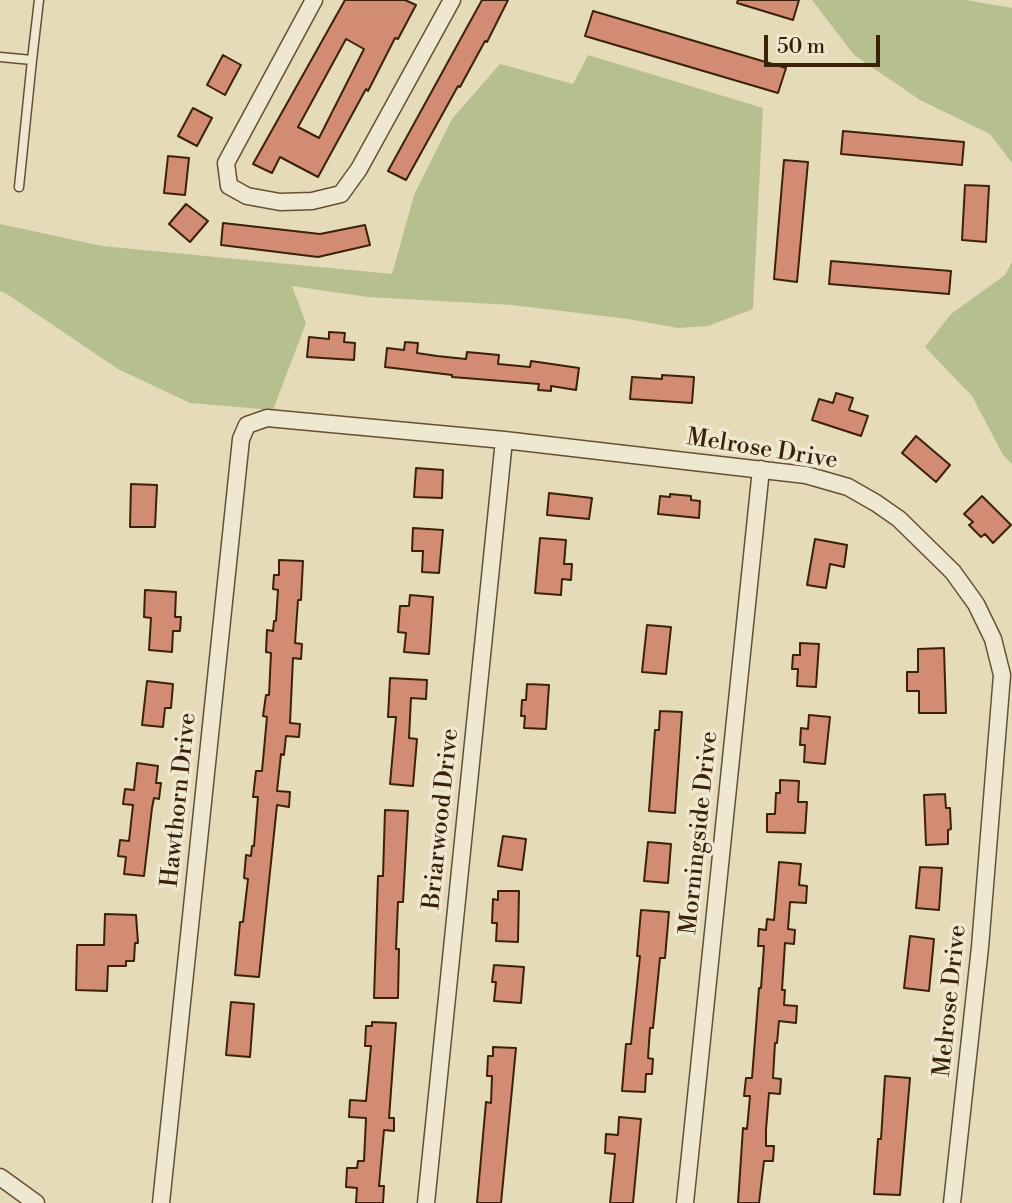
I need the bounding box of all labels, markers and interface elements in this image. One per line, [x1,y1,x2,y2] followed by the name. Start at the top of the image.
[767,21,883,65] scale bar
[777,34,825,60] text: 50 m
[684,424,840,476] street label: Melrose Drive
[157,711,203,889] street label: Hawthorn Drive
[418,727,466,911] street label: Briarwood Drive
[675,730,725,936] street label: Morningside Drive
[929,924,973,1078] street label: Melrose Drive

